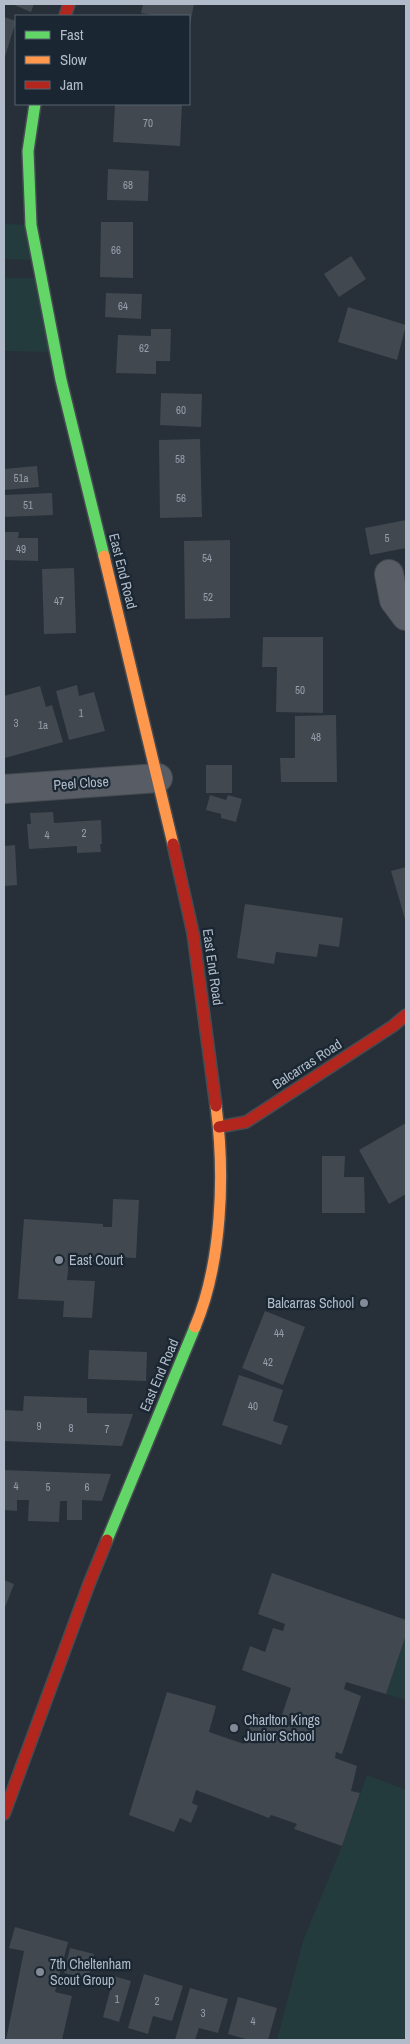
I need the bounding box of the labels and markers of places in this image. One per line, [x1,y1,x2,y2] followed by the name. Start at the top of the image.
[69,1251,123,1269] place label: East Court
[53,1254,65,1266] marker: East Court
[267,1294,354,1312] place label: Balcarras School
[358,1297,370,1309] marker: Balcarras School
[244,1711,320,1745] place label: Charlton Kings Junior School
[228,1722,240,1734] marker: Charlton Kings Junior School
[50,1955,131,1989] place label: 7th Cheltenham Scout Group
[34,1966,46,1978] marker: 7th Cheltenham Scout Group

